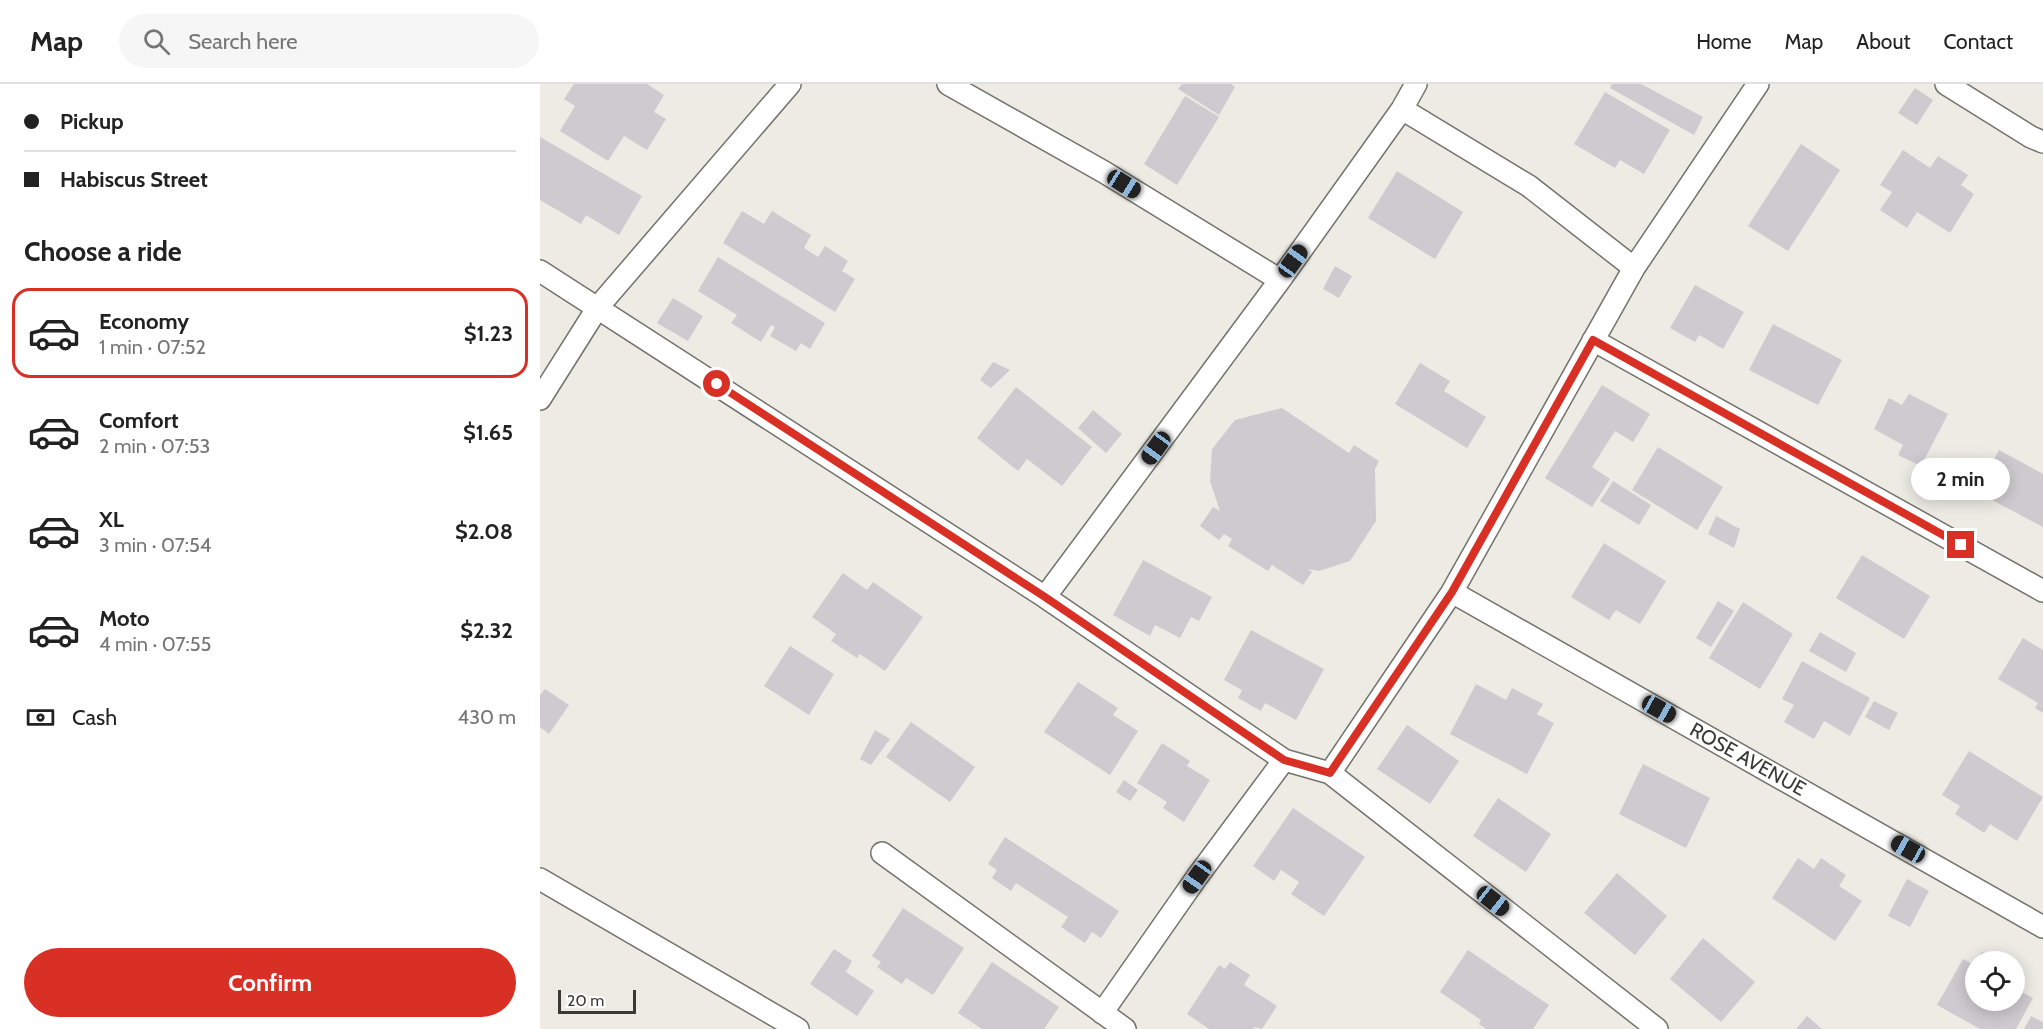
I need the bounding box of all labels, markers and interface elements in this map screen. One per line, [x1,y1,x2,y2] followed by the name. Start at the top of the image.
[119,14,539,68] search box
[30,24,83,58] text: Map
[140,25,173,58] icon: search
[188,28,297,55] text: Search here
[1696,29,1752,54] text: Home
[1785,29,1823,54] text: Map
[1856,29,1910,54] text: About
[1943,29,2013,54] text: Contact
[60,108,124,135] text: Pickup
[60,166,208,193] text: Habiscus Street
[1104,167,1144,201] car
[24,235,182,268] text: Choose a ride
[1275,241,1311,281] car
[27,306,81,360] icon: car
[99,308,189,335] text: Economy
[464,320,513,347] text: $1.23
[99,335,206,359] text: 1 min · 07:52
[703,370,730,397] route start
[27,405,81,459] icon: car
[99,407,178,434] text: Comfort
[463,419,513,446] text: $1.65
[1138,428,1174,468] car
[99,434,210,458] text: 2 min · 07:53
[1912,458,2010,500] callout: 2 min
[1936,467,1985,491] text: 2 min
[27,504,81,558] icon: car
[99,506,124,533] text: XL
[455,518,513,545] text: $2.08
[1947,531,1974,558] route end
[99,533,211,557] text: 3 min · 07:54
[27,603,81,657] icon: car
[99,605,150,632] text: Moto
[460,617,513,644] text: $2.32
[99,632,211,656] text: 4 min · 07:55
[1639,692,1679,726] car
[24,701,57,734] icon: cash
[72,704,117,731] text: Cash
[458,705,516,729] text: 430 m
[1686,717,1810,801] street label: ROSE AVENUE
[1888,832,1928,866] car
[1179,857,1215,897] car
[1473,883,1513,919] car
[24,948,516,1017] button: Confirm
[1965,951,2025,1011] map controls
[1965,951,2025,1011] button: locate
[558,987,636,1014] scale bar
[567,991,604,1010] text: 20 m

